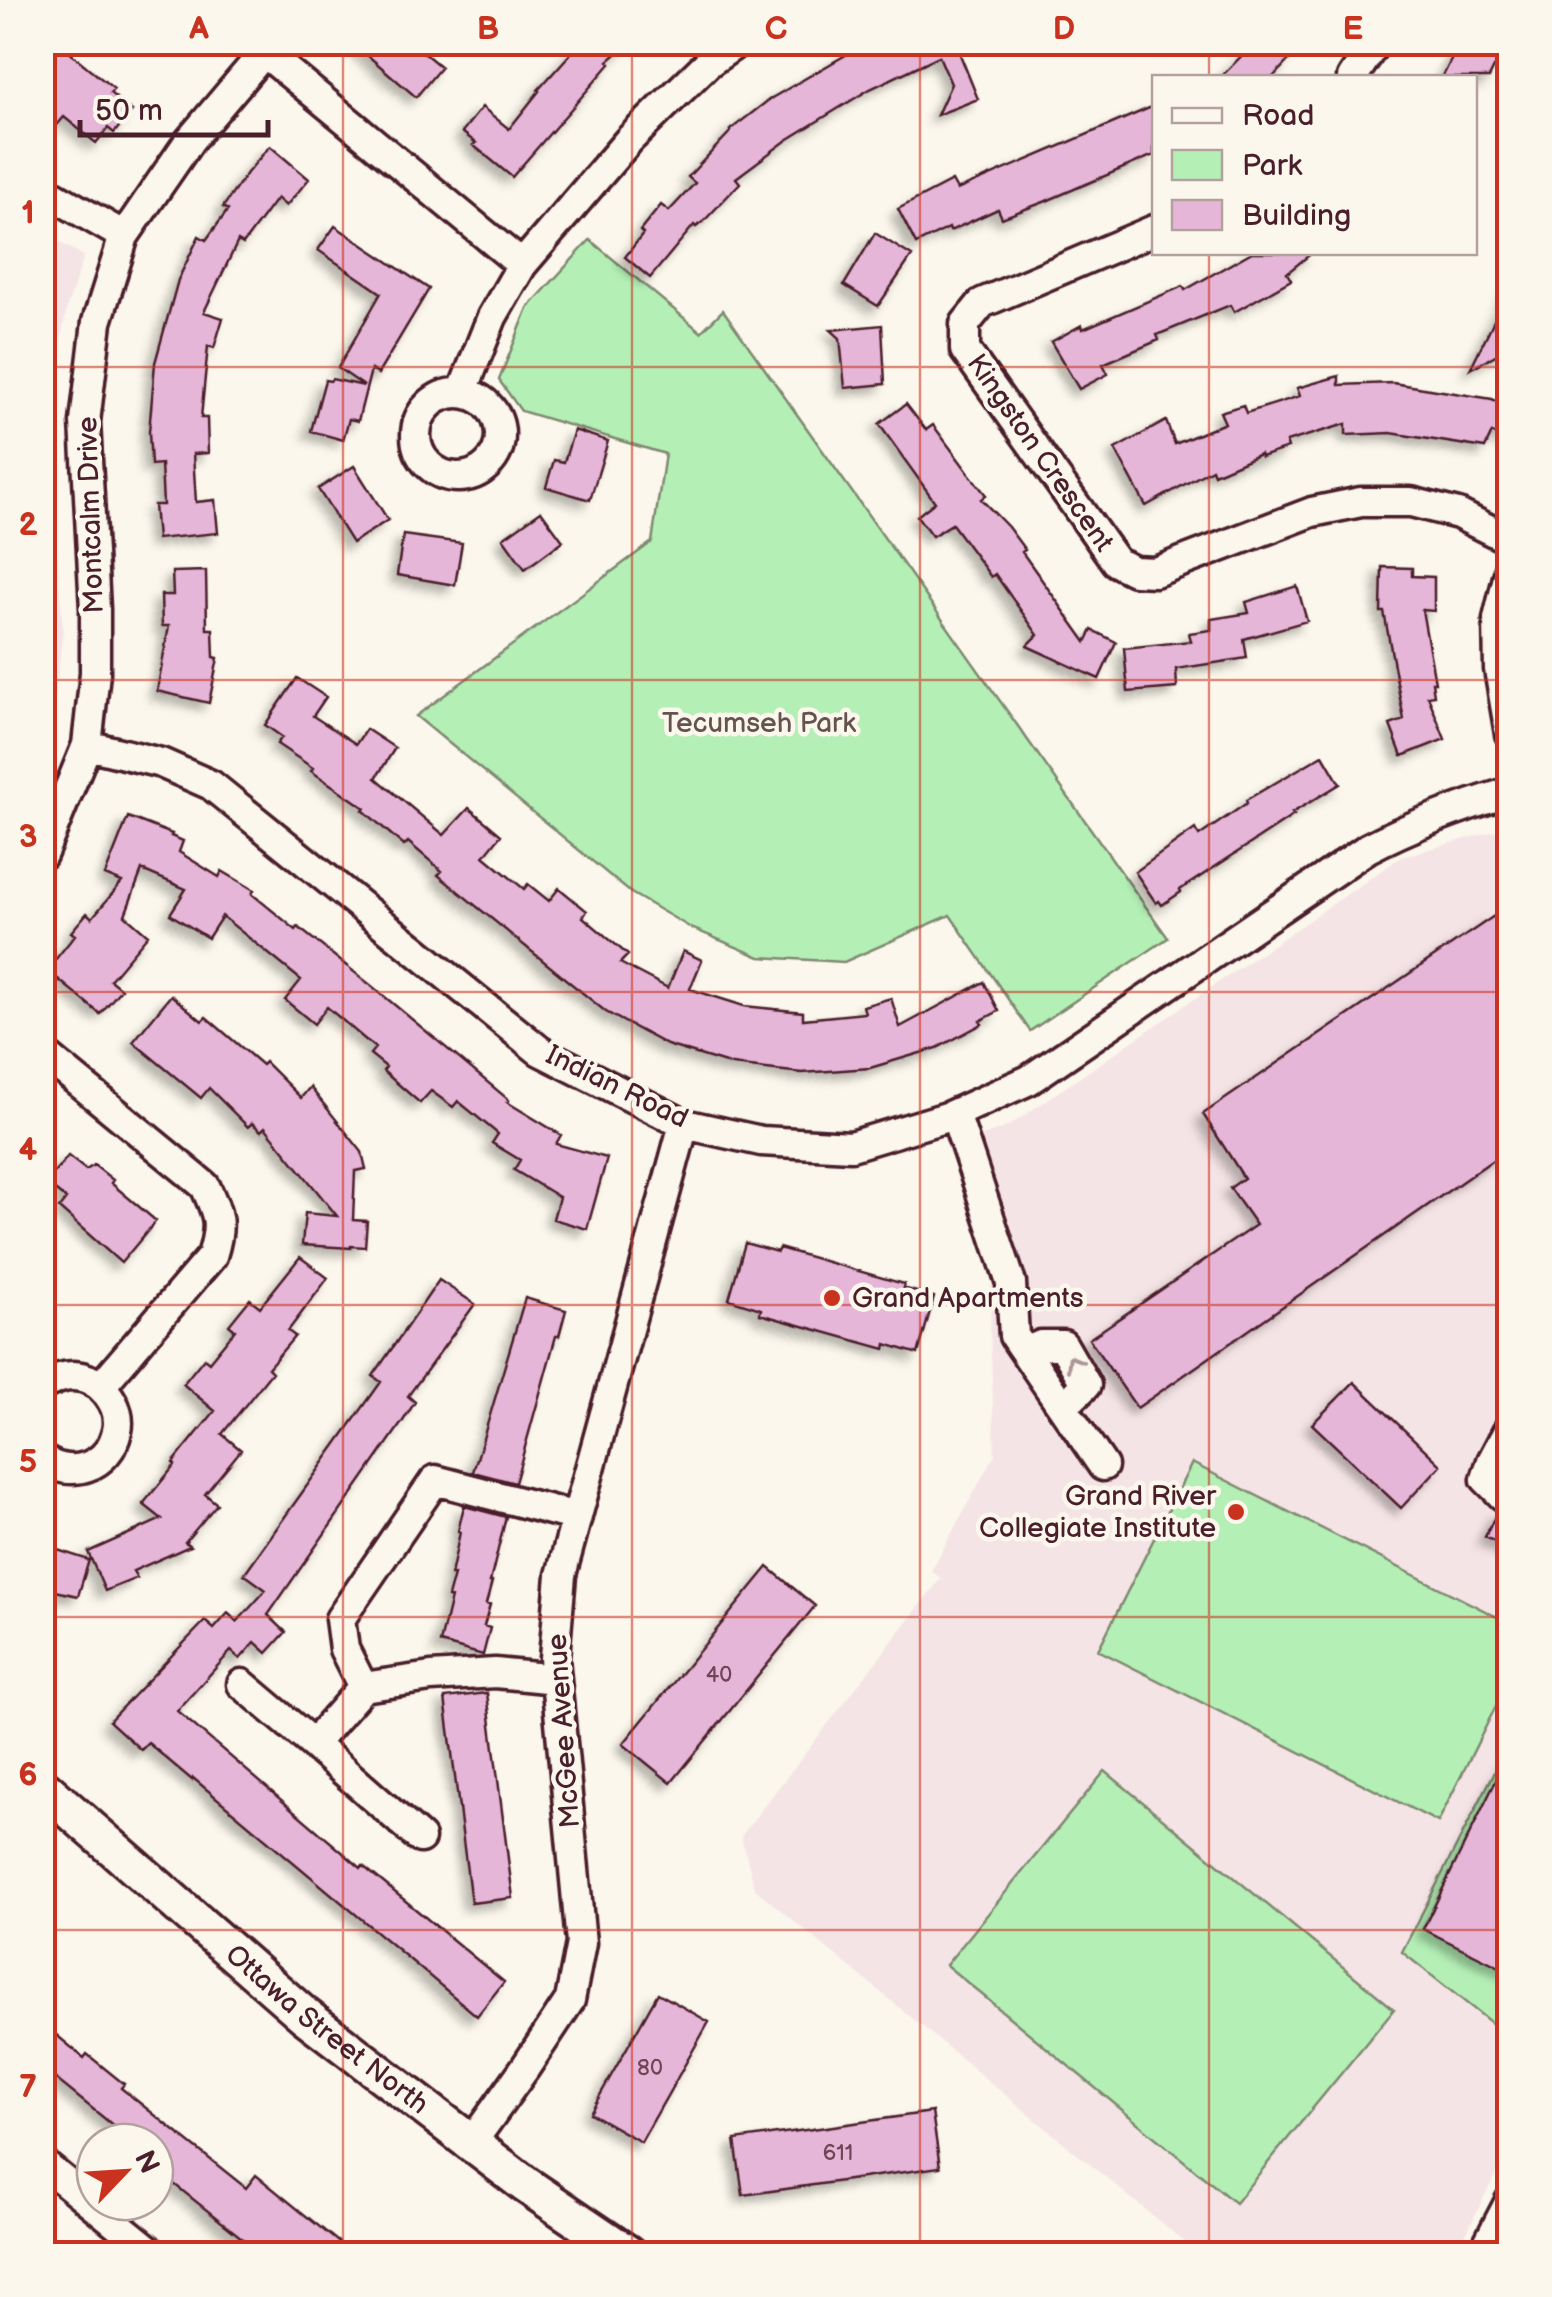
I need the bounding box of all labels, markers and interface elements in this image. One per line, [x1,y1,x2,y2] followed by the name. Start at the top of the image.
[188,10,209,49] text: A
[477,10,499,49] text: B
[765,10,787,49] text: C
[1053,10,1075,49] text: D
[1343,10,1363,49] text: E
[80,75,268,137] scale bar
[1152,75,1477,255] legend
[95,93,163,129] text: 50 m
[1242,98,1315,134] text: Road
[1242,148,1302,184] text: Park
[21,194,35,233] text: 1
[1242,198,1351,234] text: Building
[960,348,1121,558] street label: Kingston Crescent
[71,416,111,614] street label: Montcalm Drive
[18,506,38,545] text: 2
[662,707,856,740] park label: Tecumseh Park
[19,818,37,857] text: 3
[541,1038,693,1136] street label: Indian Road
[19,1131,38,1170] text: 4
[852,1282,1084,1315] place label: Grand Apartments
[821,1287,843,1309] marker: Grand Apartments
[1066,1355,1085,1373] one-way arrow
[19,1443,37,1482] text: 5
[979,1480,1217,1545] place label: Grand River Collegiate Institute
[1225,1501,1247,1523] marker: Grand River Collegiate Institute
[541,1633,587,1829] street label: McGee Avenue
[706,1662,732,1689] house number: 40
[18,1756,38,1795] text: 6
[219,1938,435,2121] street label: Ottawa Street North
[637,2055,663,2082] house number: 80
[19,2068,37,2107] text: 7
[75,2122,175,2222] north arrow
[823,2140,853,2167] house number: 611
[127,2146,166,2179] text: N

